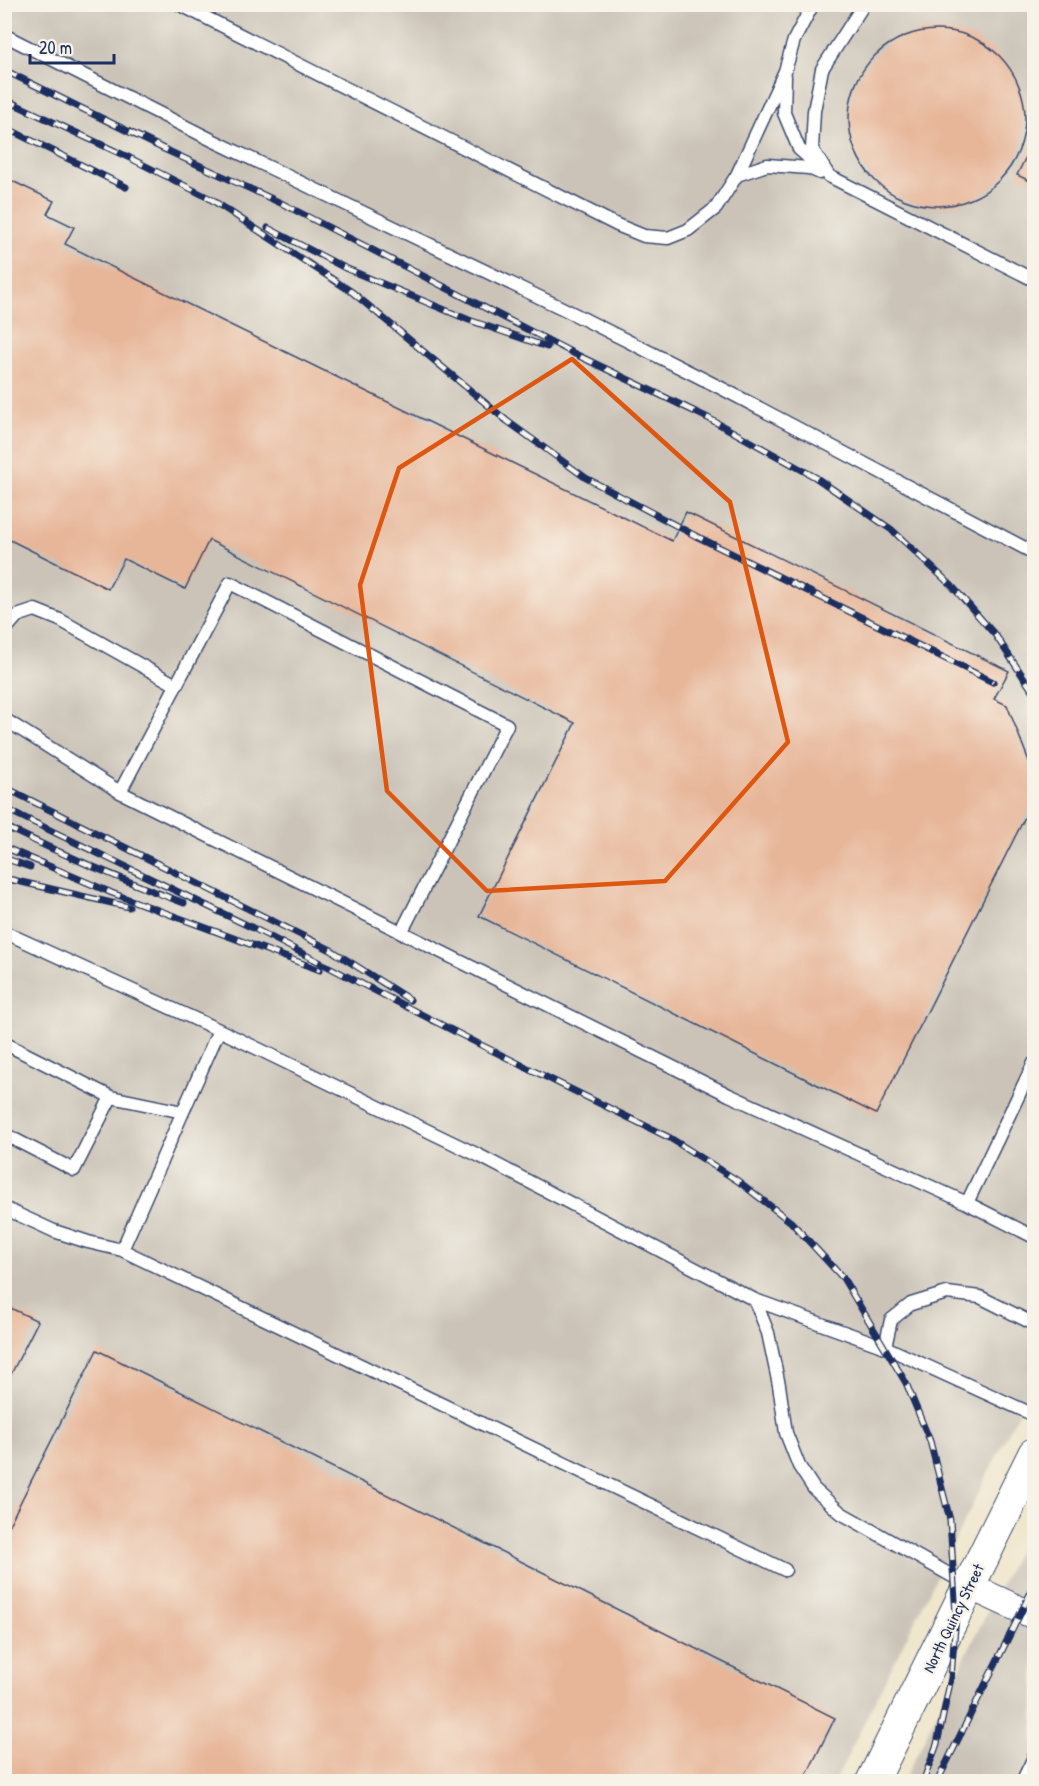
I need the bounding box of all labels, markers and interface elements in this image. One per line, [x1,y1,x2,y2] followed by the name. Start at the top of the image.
[30,27,114,65] scale bar
[39,35,72,60] text: 20 m
[917,1559,989,1676] street label: North Quincy Street

